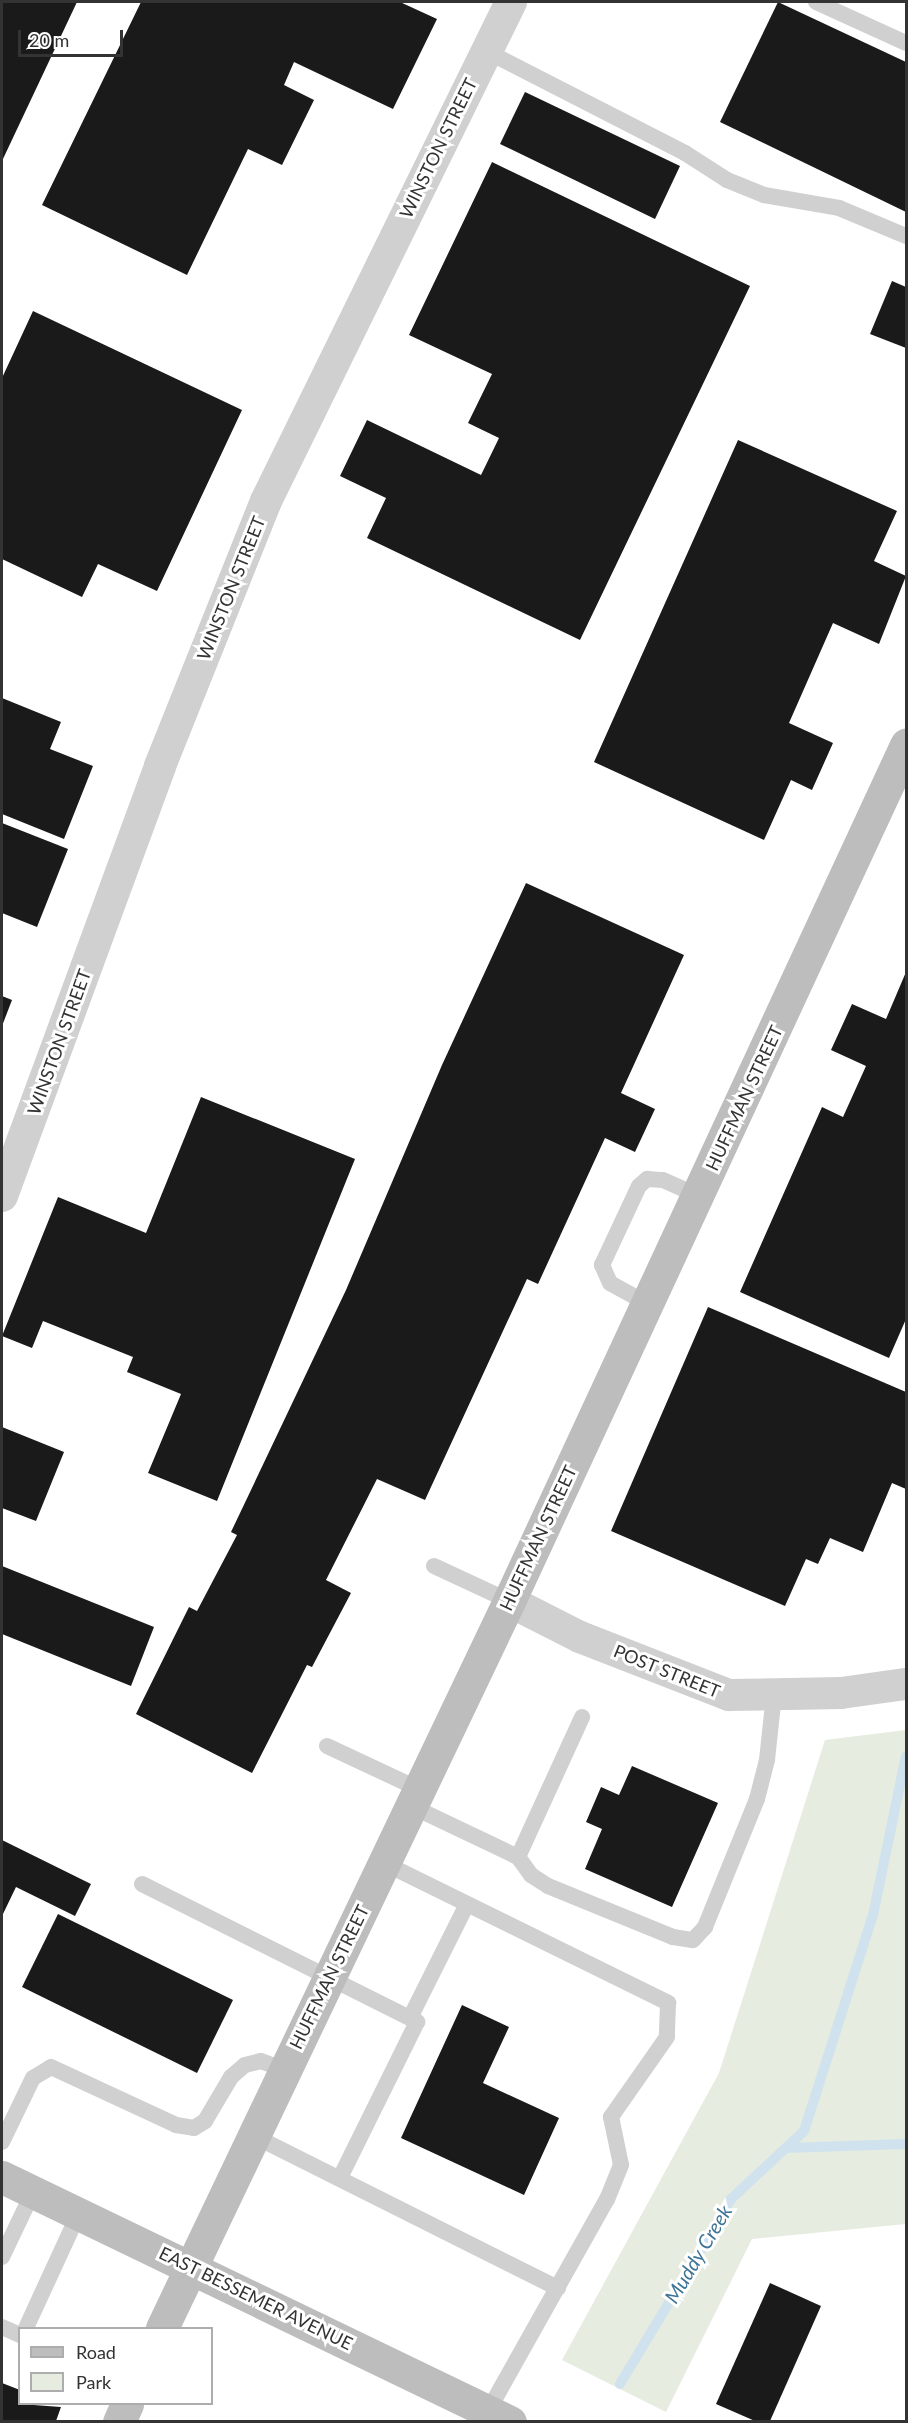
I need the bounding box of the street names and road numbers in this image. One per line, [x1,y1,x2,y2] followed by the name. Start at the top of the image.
[395,74,481,222] street label: WINSTON STREET
[192,513,270,663] street label: WINSTON STREET
[23,966,95,1118] street label: WINSTON STREET
[701,1022,787,1174] street label: HUFFMAN STREET
[495,1462,581,1614] street label: HUFFMAN STREET
[610,1640,724,1702] street label: POST STREET
[285,1901,373,2053] street label: HUFFMAN STREET
[155,2241,357,2355] street label: EAST BESSEMER AVENUE

